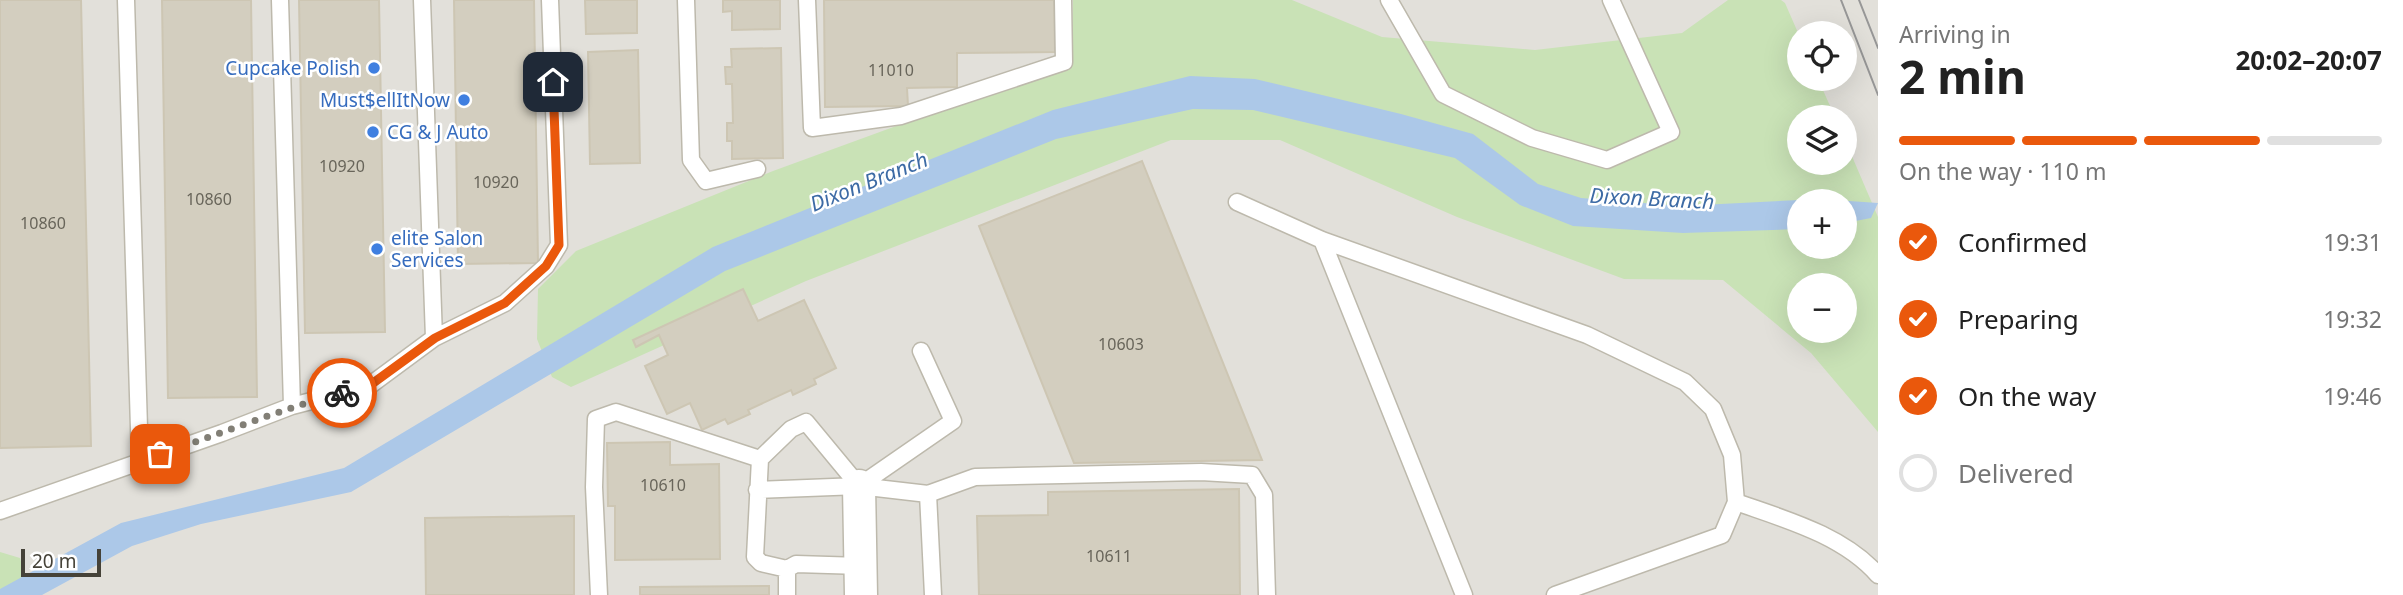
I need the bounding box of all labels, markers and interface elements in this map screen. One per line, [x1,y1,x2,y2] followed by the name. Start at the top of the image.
[1899,18,2011,50] text: Arriving in
[1787,21,1857,343] map controls
[1787,21,1857,91] button: locate
[2235,42,2382,78] text: 20:02–20:07
[1899,45,2026,107] text: 2 min
[523,52,583,112] pin
[225,55,360,81] place label: Cupcake Polish
[868,59,914,81] house number: 11010
[366,60,382,76] marker: Cupcake Polish
[534,63,572,101] icon: home
[320,87,450,113] place label: Must$ellItNow
[456,92,472,108] marker: Must$ellItNow
[1787,105,1857,175] button: layers
[387,119,489,145] place label: CG & J Auto
[365,124,381,140] marker: CG & J Auto
[805,145,932,217] water label: Dixon Branch
[319,155,365,177] house number: 10920
[1899,155,2106,187] text: On the way · 110 m
[473,171,519,193] house number: 10920
[1589,181,1715,215] water label: Dixon Branch
[186,188,232,210] house number: 10860
[1787,189,1857,259] button: +
[20,212,66,234] house number: 10860
[1899,223,1937,261] icon: check
[1958,224,2088,260] text: Confirmed
[391,225,483,273] place label: elite Salon Services
[2323,226,2382,258] text: 19:31
[369,241,385,257] marker: elite Salon Services
[1787,273,1857,343] button: −
[1899,300,1937,338] icon: check
[1958,301,2079,337] text: Preparing
[2323,303,2382,335] text: 19:32
[1098,333,1144,355] house number: 10603
[307,358,377,428] courier
[323,374,361,412] icon: bike
[1899,377,1937,415] icon: check
[1958,378,2096,414] text: On the way
[2323,380,2382,412] text: 19:46
[130,424,190,484] pin
[141,435,179,473] icon: bag
[1958,455,2074,491] text: Delivered
[640,474,686,496] house number: 10610
[1086,545,1132,567] house number: 10611
[21,546,102,578] scale bar
[32,548,76,574] text: 20 m

